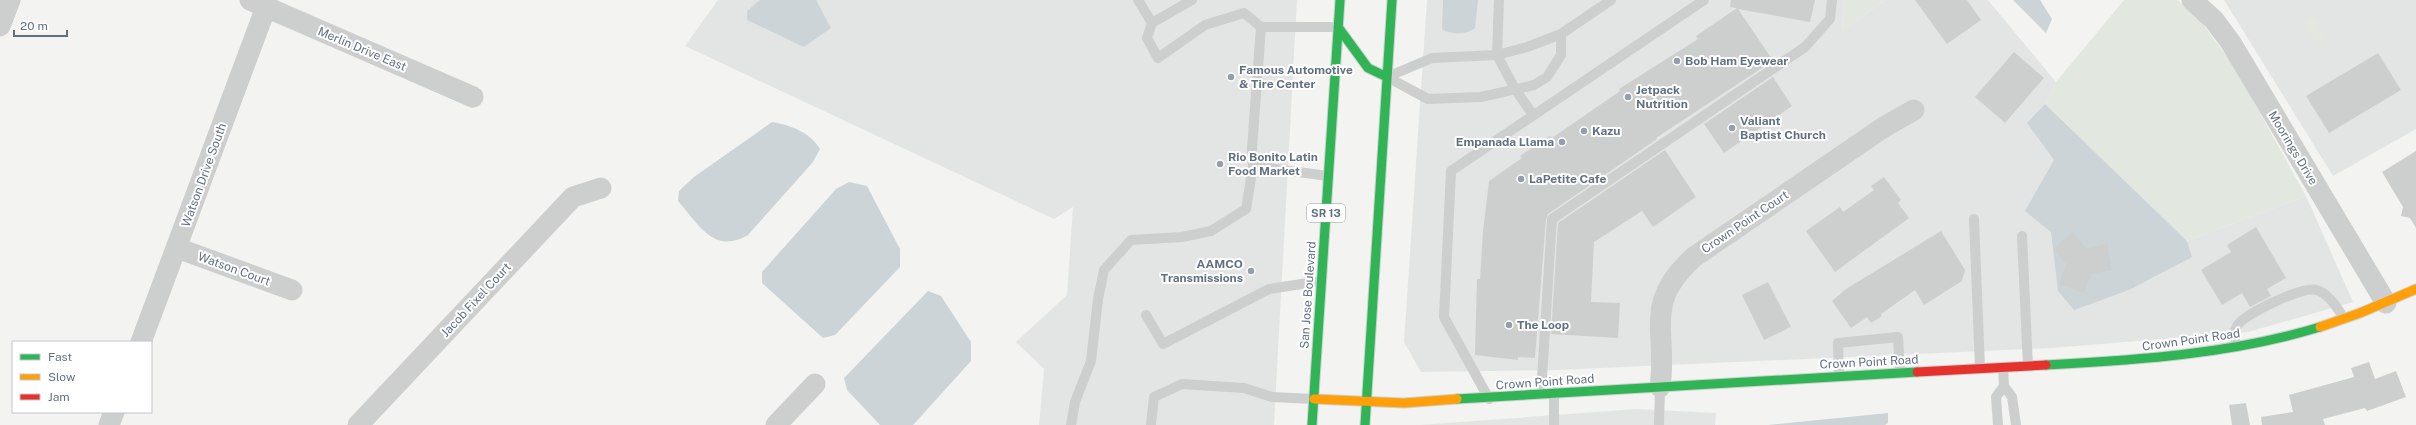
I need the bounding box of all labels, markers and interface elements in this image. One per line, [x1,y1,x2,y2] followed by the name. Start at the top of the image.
[14,12,67,38] scale bar
[20,19,48,33] text: 20 m
[316,24,409,74] street label: Merlin Drive East
[1685,54,1788,68] place label: Bob Ham Eyewear
[1672,56,1682,66] marker: Bob Ham Eyewear
[1239,63,1353,91] place label: Famous Automotive & Tire Center
[1226,72,1236,82] marker: Famous Automotive & Tire Center
[1636,83,1688,111] place label: Jetpack Nutrition
[1623,92,1633,102] marker: Jetpack Nutrition
[2265,109,2321,188] street label: Moorings Drive
[1740,114,1826,142] place label: Valiant Baptist Church
[179,121,229,229] street label: Watson Drive South
[1727,123,1737,133] marker: Valiant Baptist Church
[1592,124,1620,138] place label: Kazu
[1579,126,1589,136] marker: Kazu
[1456,135,1554,149] place label: Empanada Llama
[1557,137,1567,147] marker: Empanada Llama
[1228,150,1318,178] place label: Rio Bonito Latin Food Market
[1215,159,1225,169] marker: Rio Bonito Latin Food Market
[1529,172,1606,186] place label: LaPetite Cafe
[1516,174,1526,184] marker: LaPetite Cafe
[1699,188,1791,256] street label: Crown Point Court
[1307,204,1345,222] road number: SR 13
[1297,241,1319,349] street label: San Jose Boulevard
[196,249,272,289] street label: Watson Court
[1161,257,1243,285] place label: AAMCO Transmissions
[438,260,514,340] street label: Jacob Fixel Court
[1246,266,1256,276] marker: AAMCO Transmissions
[1517,318,1569,332] place label: The Loop
[1504,320,1514,330] marker: The Loop
[2141,326,2241,354] street label: Crown Point Road
[12,341,152,413] legend
[48,350,73,364] text: Fast
[1819,352,1919,372] street label: Crown Point Road
[48,370,76,384] text: Slow
[1495,372,1595,392] street label: Crown Point Road
[48,390,70,404] text: Jam

